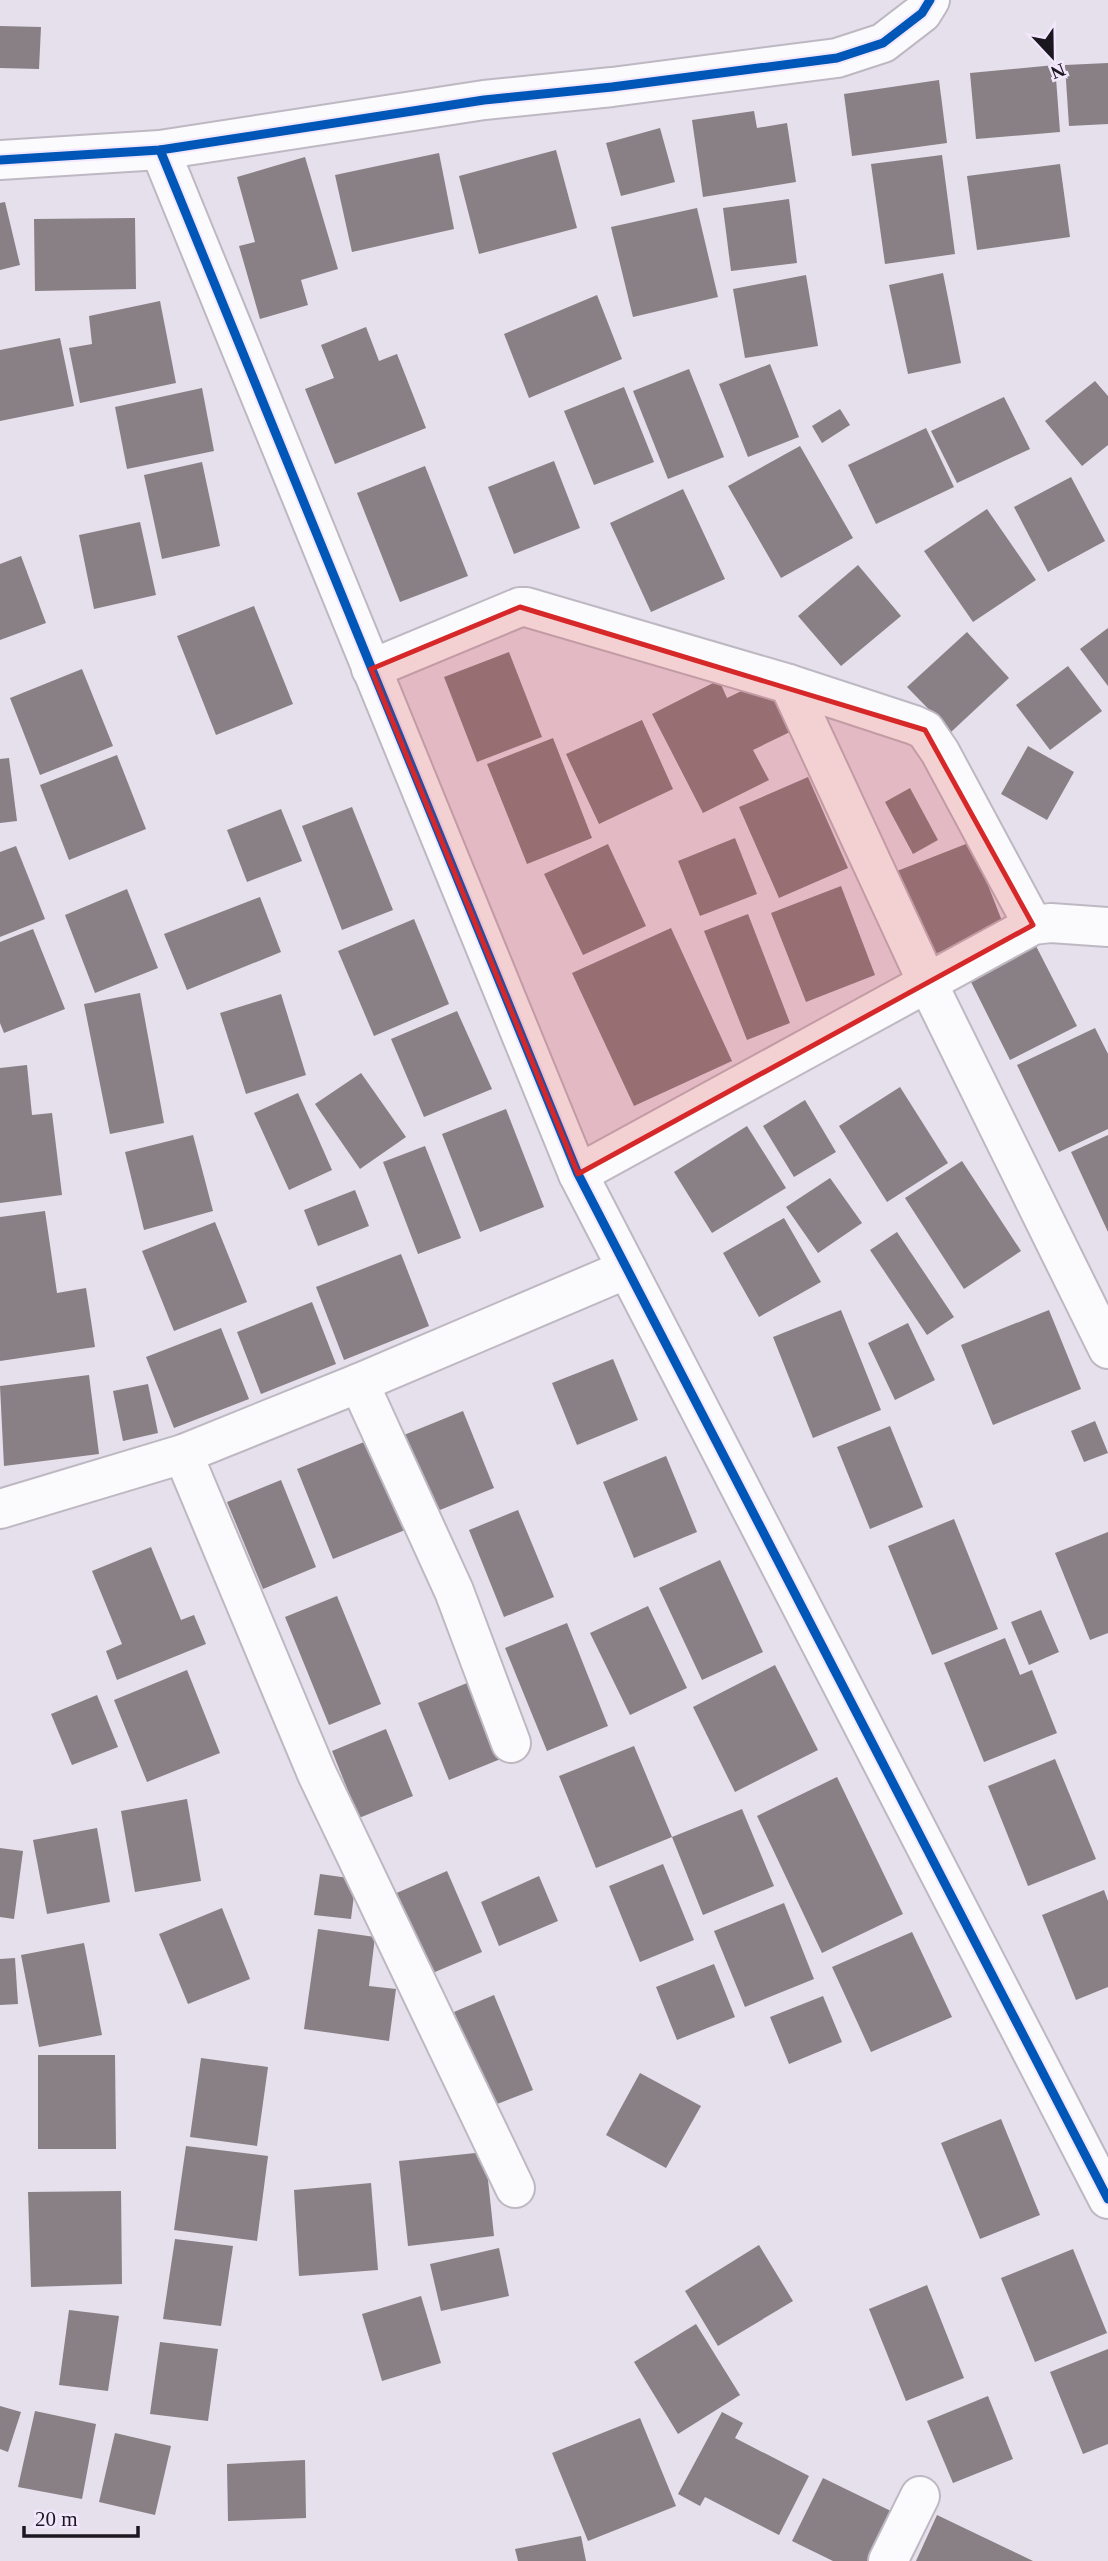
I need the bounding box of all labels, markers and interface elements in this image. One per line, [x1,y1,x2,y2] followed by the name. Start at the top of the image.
[1017,21,1087,91] north arrow
[1048,59,1068,84] text: N
[24,2494,138,2538] scale bar
[35,2507,78,2531] text: 20 m

